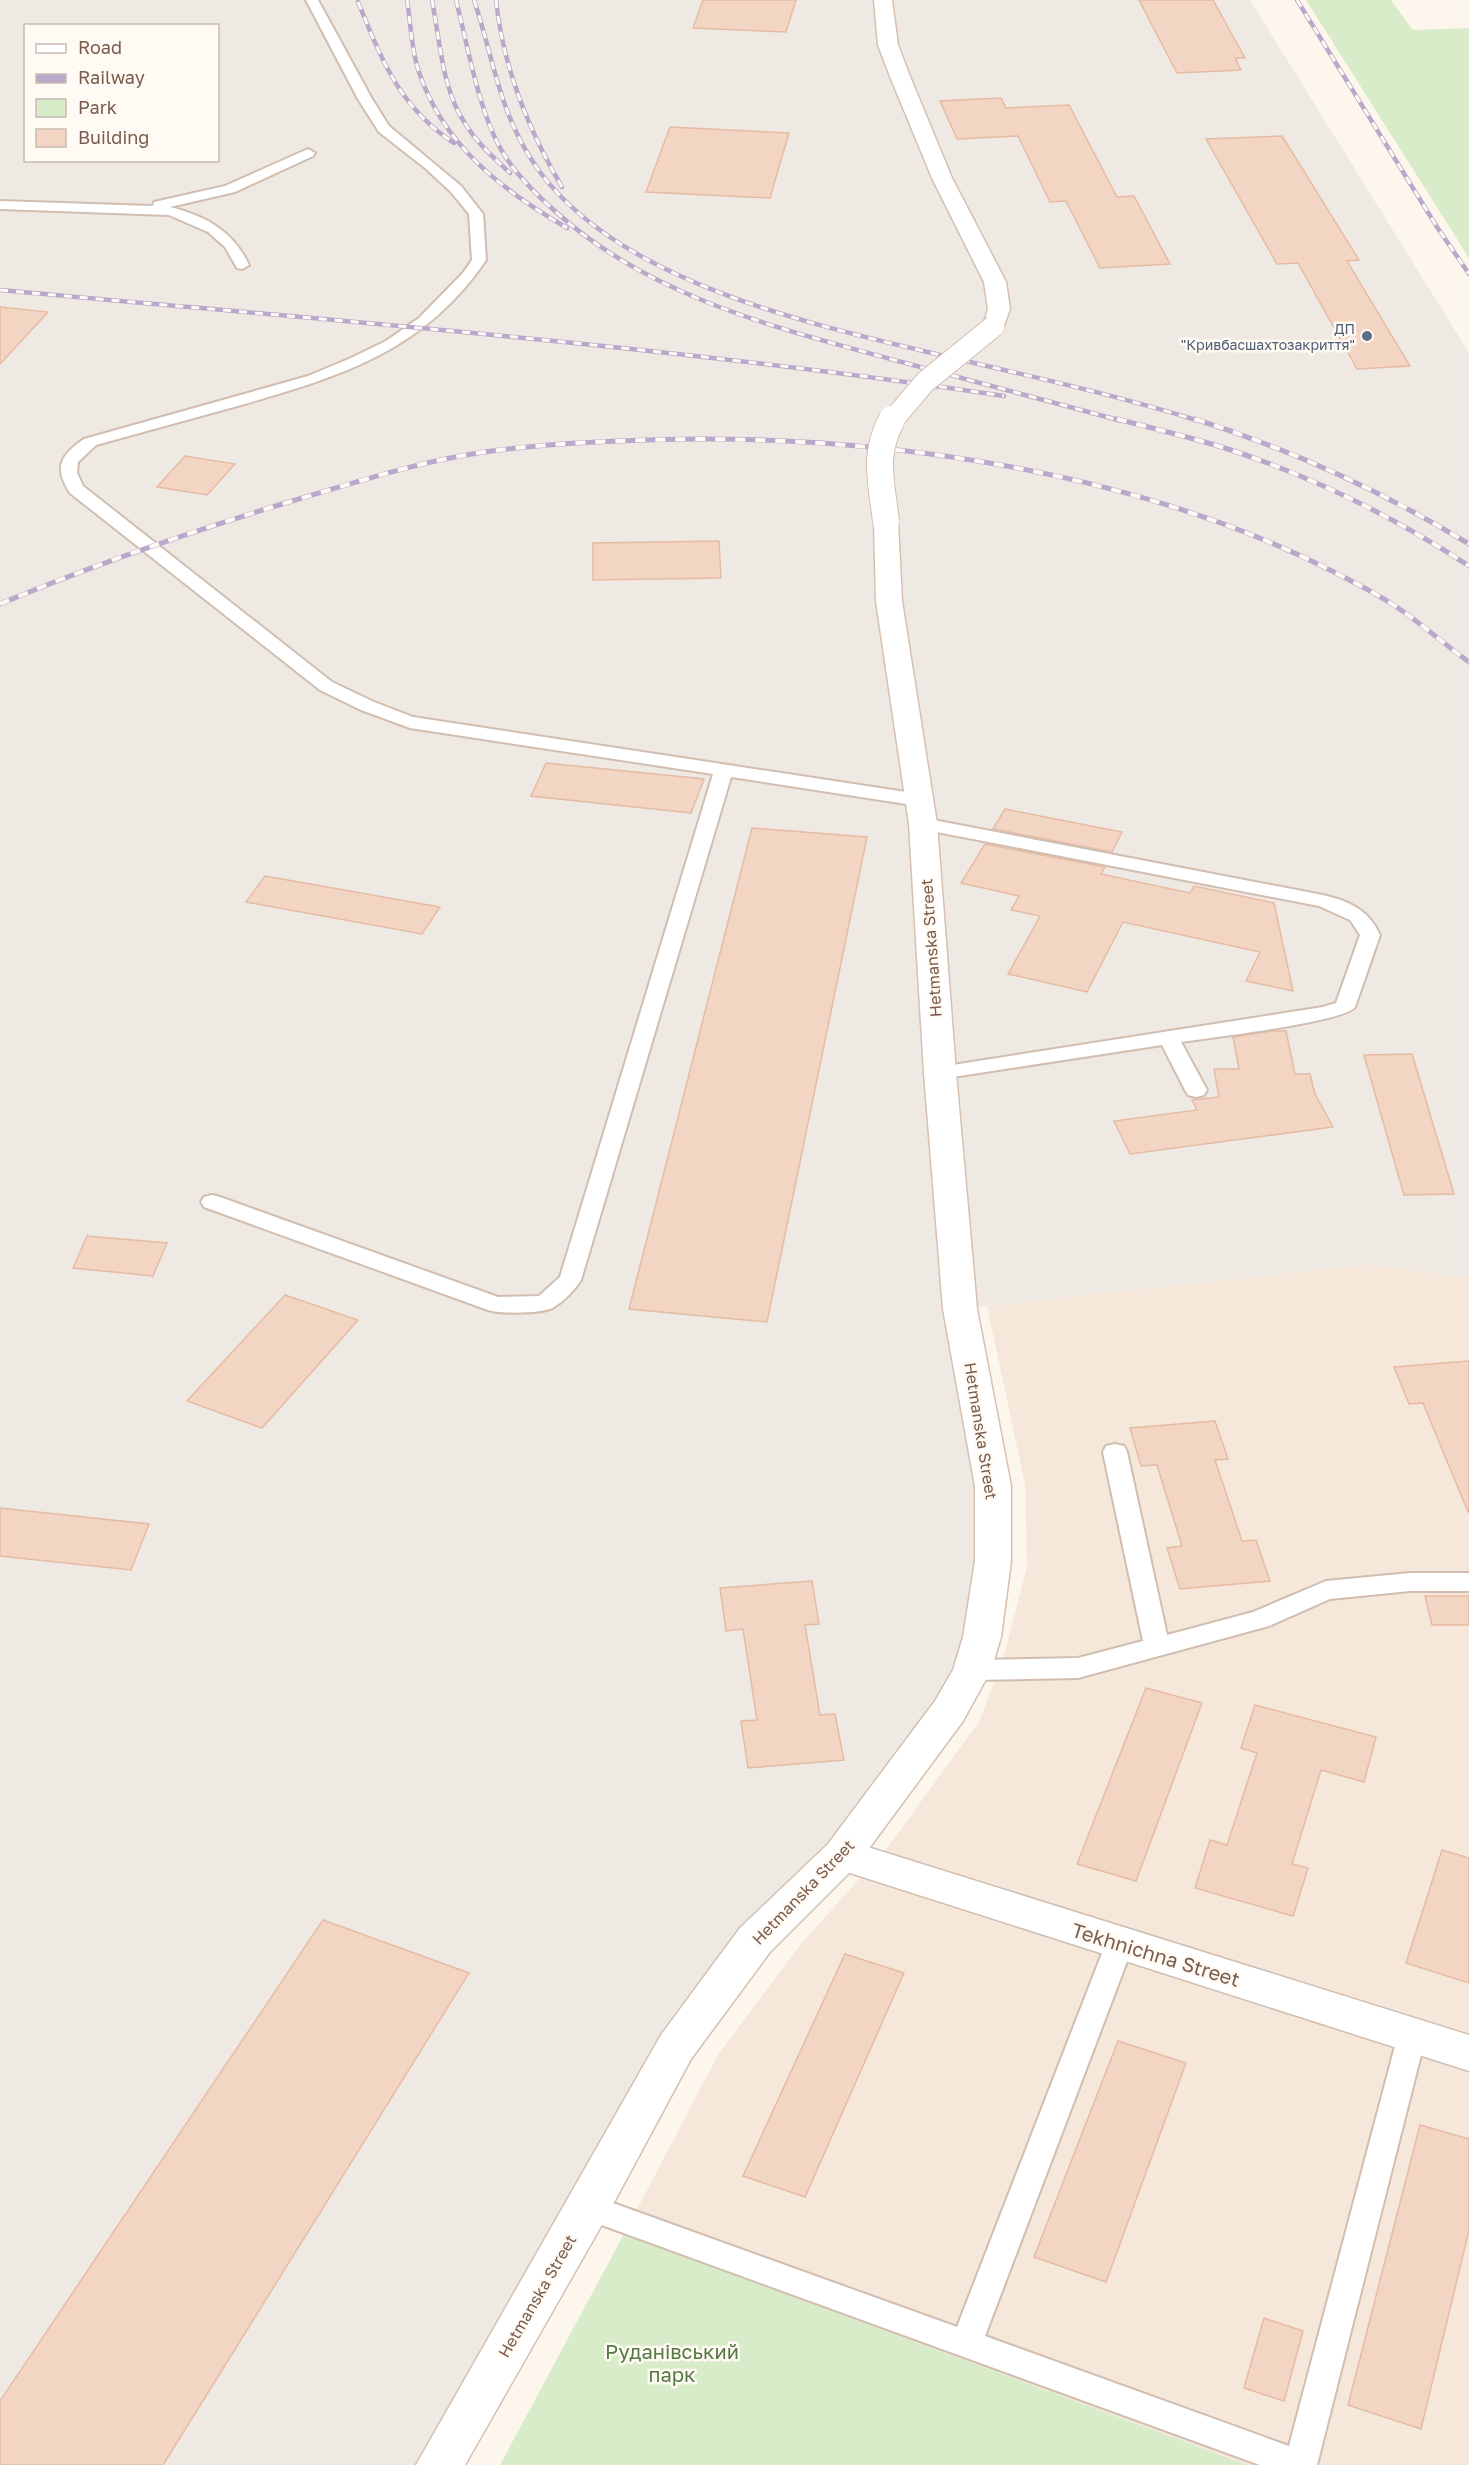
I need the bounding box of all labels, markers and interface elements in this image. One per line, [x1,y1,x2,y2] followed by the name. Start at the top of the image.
[24,24,219,162] legend
[78,36,122,58] text: Road
[78,66,145,88] text: Railway
[78,96,117,118] text: Park
[78,126,149,148] text: Building
[1181,320,1355,353] place label: ДП "Кривбасшахтозакриття"
[1360,329,1374,343] marker: ДП "Кривбасшахтозакриття"
[916,878,946,1018] street label: Hetmanska Street
[960,1361,1002,1501] street label: Hetmanska Street
[748,1835,858,1949] street label: Hetmanska Street
[1069,1917,1243,1991] street label: Tekhnichna Street
[494,2231,580,2361] street label: Hetmanska Street
[605,2339,739,2386] park label: Руданівський парк

